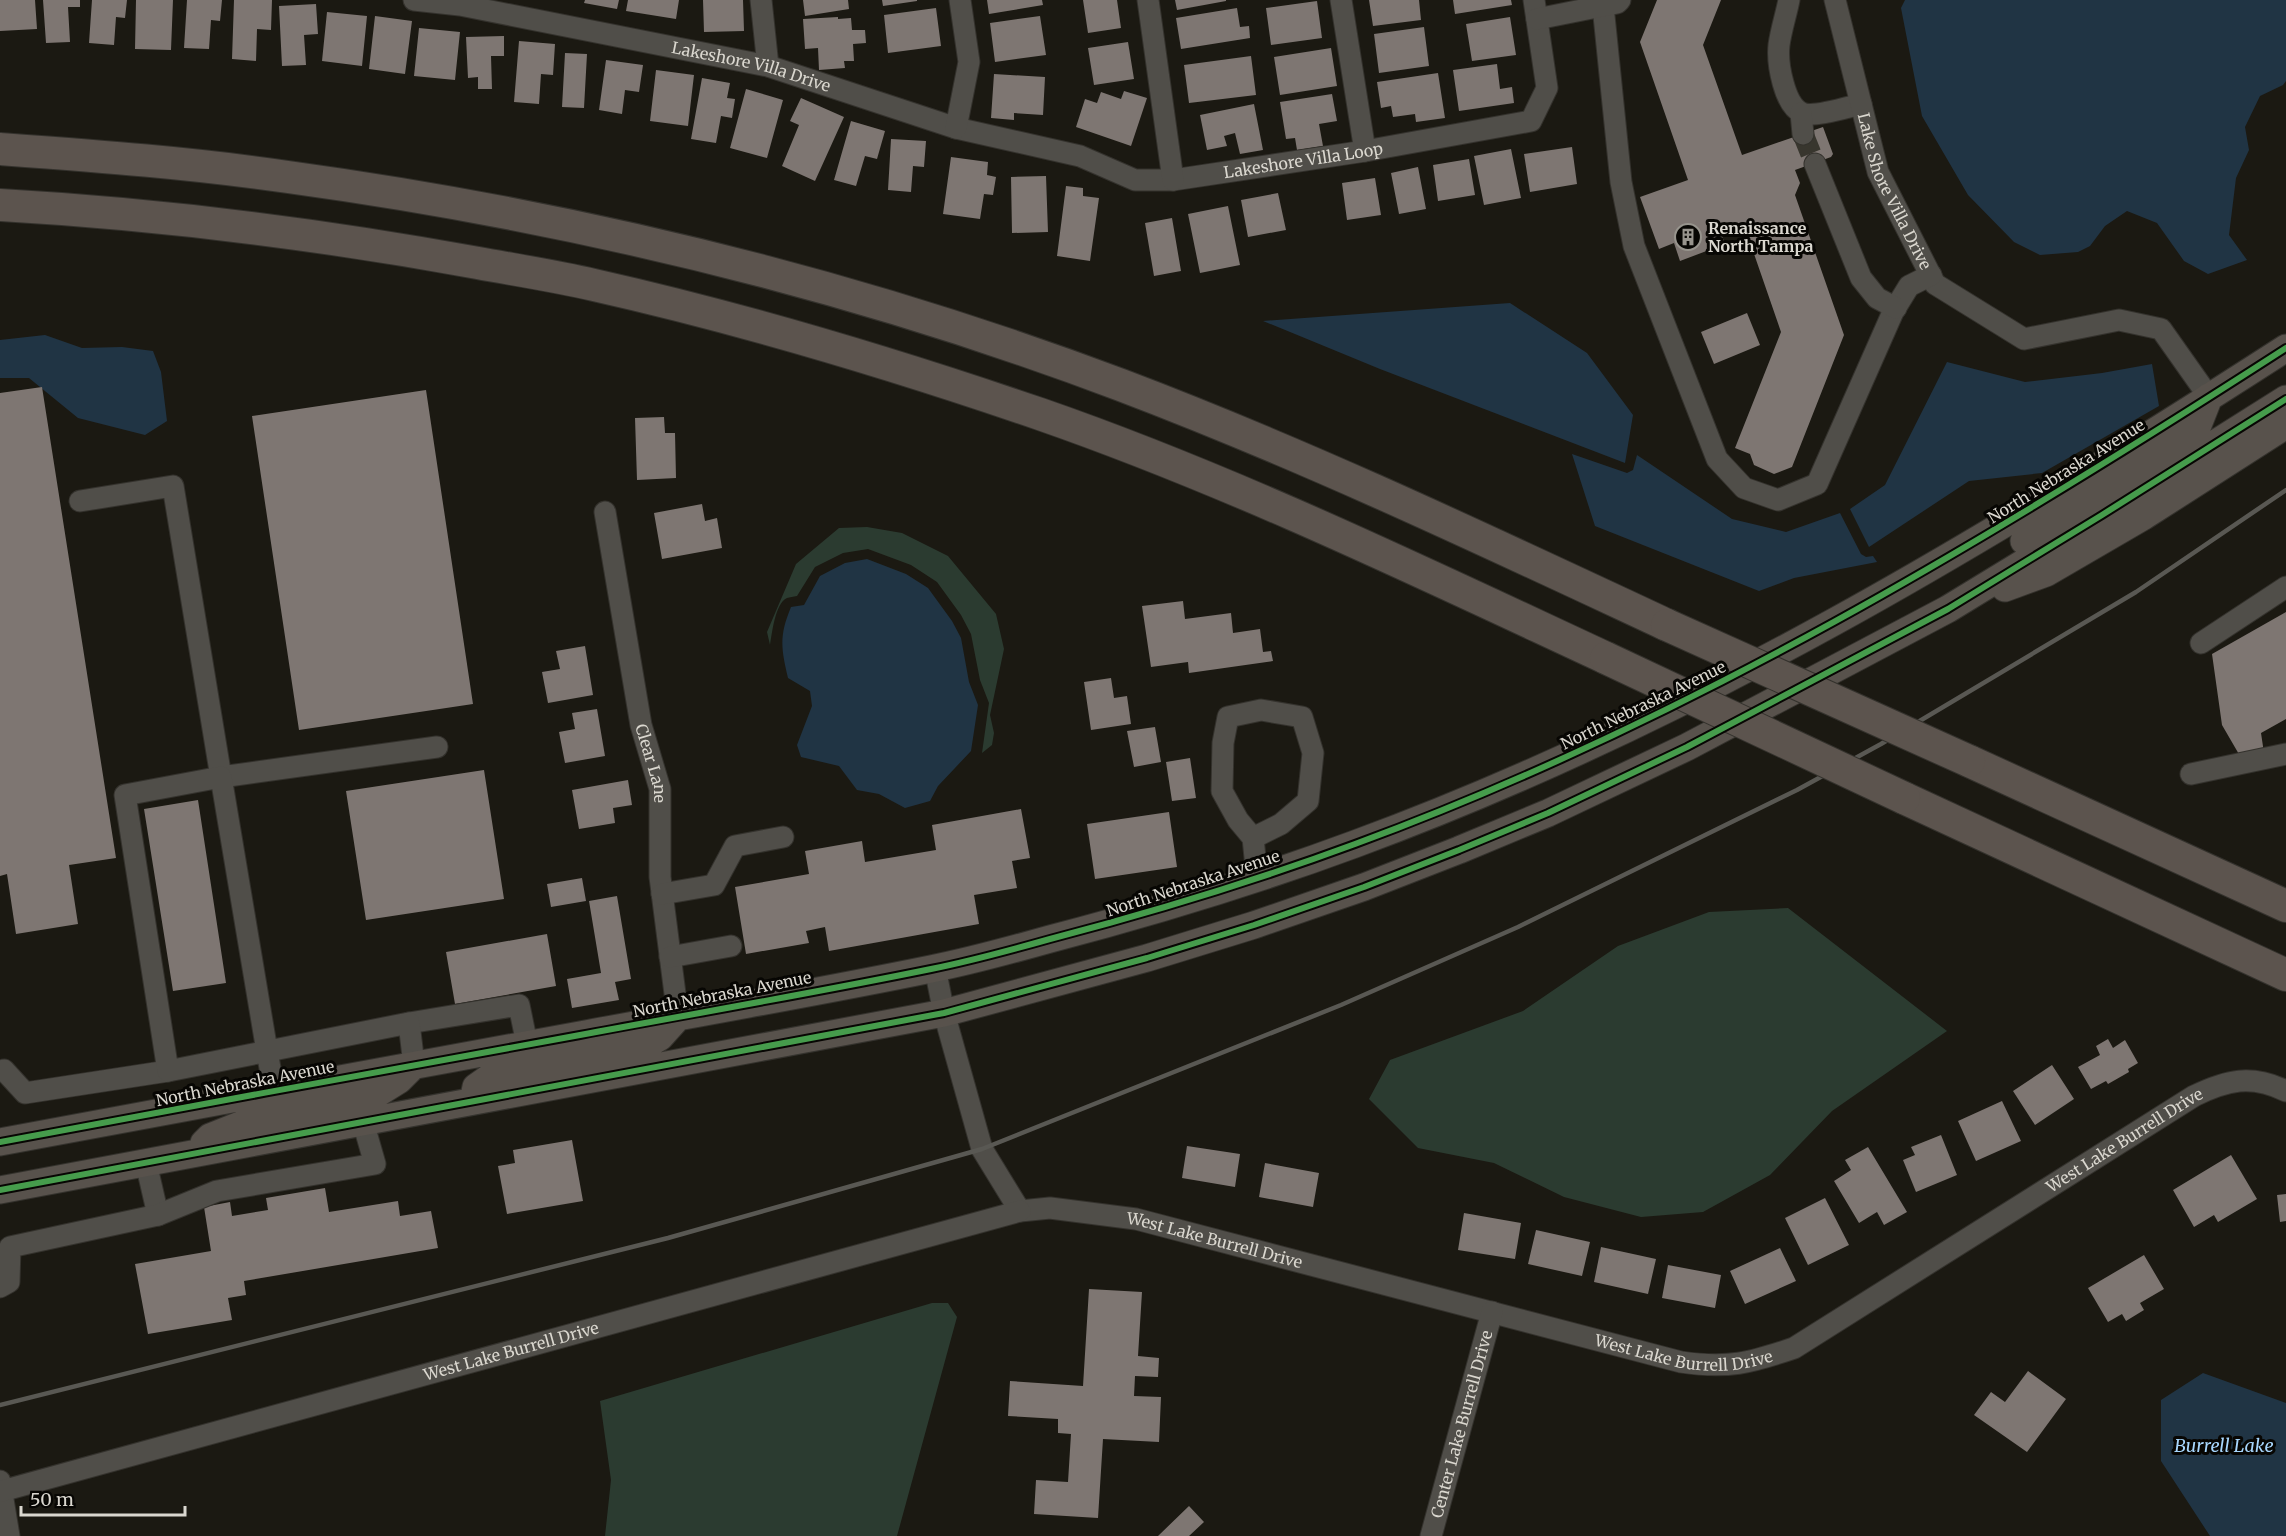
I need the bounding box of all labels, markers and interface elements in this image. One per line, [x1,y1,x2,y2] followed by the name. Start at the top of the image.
[670,37,833,96] street label: Lakeshore Villa Drive
[1854,111,1936,273] street label: Lake Shore Villa Drive
[1222,138,1385,182] street label: Lakeshore Villa Loop
[1708,218,1813,256] place label: Renaissance North Tampa
[1673,222,1703,252] building icon: Renaissance North Tampa
[1984,414,2148,528] street label: North Nebraska Avenue
[1557,656,1729,754] street label: North Nebraska Avenue
[631,721,670,803] street label: Clear Lane
[1104,845,1282,921] street label: North Nebraska Avenue
[631,967,813,1021] street label: North Nebraska Avenue
[154,1056,336,1110] street label: North Nebraska Avenue
[2042,1083,2206,1197] street label: West Lake Burrell Drive
[1125,1208,1305,1272] street label: West Lake Burrell Drive
[420,1317,601,1385] street label: West Lake Burrell Drive
[1426,1328,1497,1520] street label: Center Lake Burrell Drive
[1592,1330,1775,1375] street label: West Lake Burrell Drive
[2174,1434,2274,1457] water label: Burrell Lake
[21,1479,184,1517] scale bar
[30,1488,74,1511] text: 50 m

